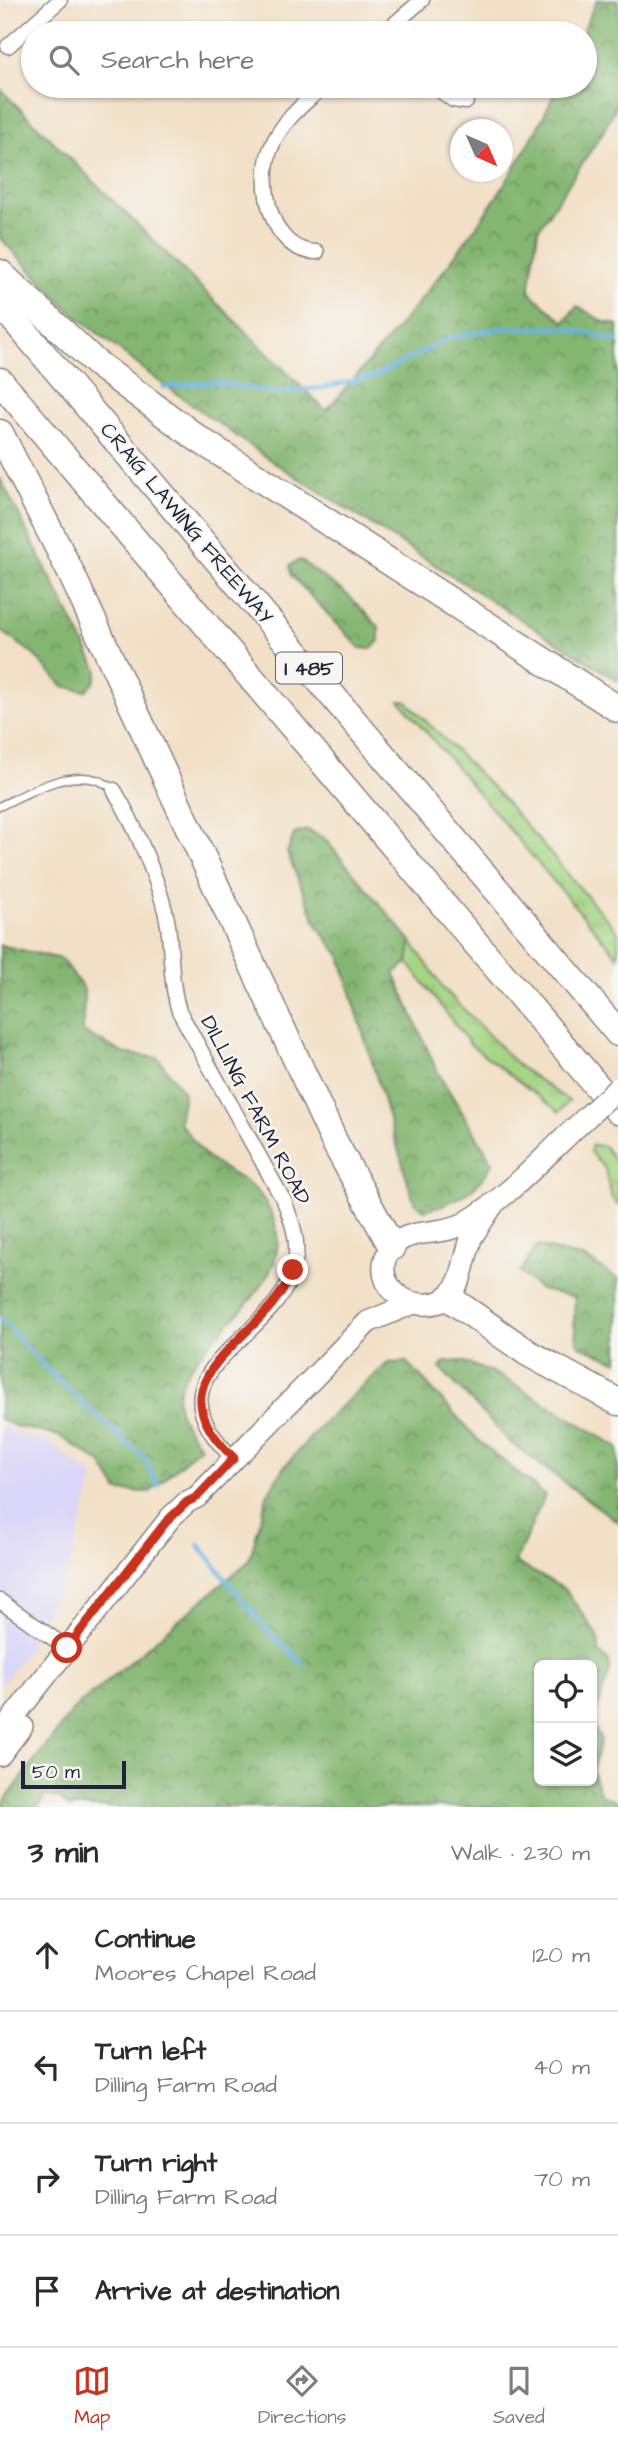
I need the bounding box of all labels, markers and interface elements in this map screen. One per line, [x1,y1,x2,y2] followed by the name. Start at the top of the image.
[21,21,597,98] search box
[45,41,83,79] icon: search
[101,42,254,78] text: Search here
[450,119,513,182] north arrow
[93,416,280,630] street label: CRAIG LAWING FREEWAY
[276,652,342,684] road number: I 485
[193,1011,318,1210] street label: DILLING FARM ROAD
[277,1254,308,1285] route end
[51,1632,82,1663] route start
[534,1660,597,1786] map controls
[534,1660,597,1723] button: locate
[534,1723,597,1786] button: layers
[21,1758,126,1790] scale bar
[32,1759,80,1786] text: 50 m
[28,1832,98,1874] text: 3 min
[451,1837,590,1869] text: Walk · 230 m
[95,1921,196,1957] text: Continue
[28,1936,66,1974] icon: ahead
[532,1939,590,1971] text: 120 m
[95,1957,316,1989] text: Moores Chapel Road
[95,2033,206,2069] text: Turn left
[28,2048,66,2086] icon: left
[533,2051,590,2083] text: 40 m
[95,2069,277,2101] text: Dilling Farm Road
[95,2145,217,2181] text: Turn right
[28,2160,66,2198] icon: right
[534,2163,590,2195] text: 70 m
[95,2181,277,2213] text: Dilling Farm Road
[28,2272,66,2310] icon: arrive
[95,2273,340,2309] text: Arrive at destination
[73,2362,111,2431] tab: Map
[258,2362,346,2431] tab: Directions
[493,2362,545,2431] tab: Saved

